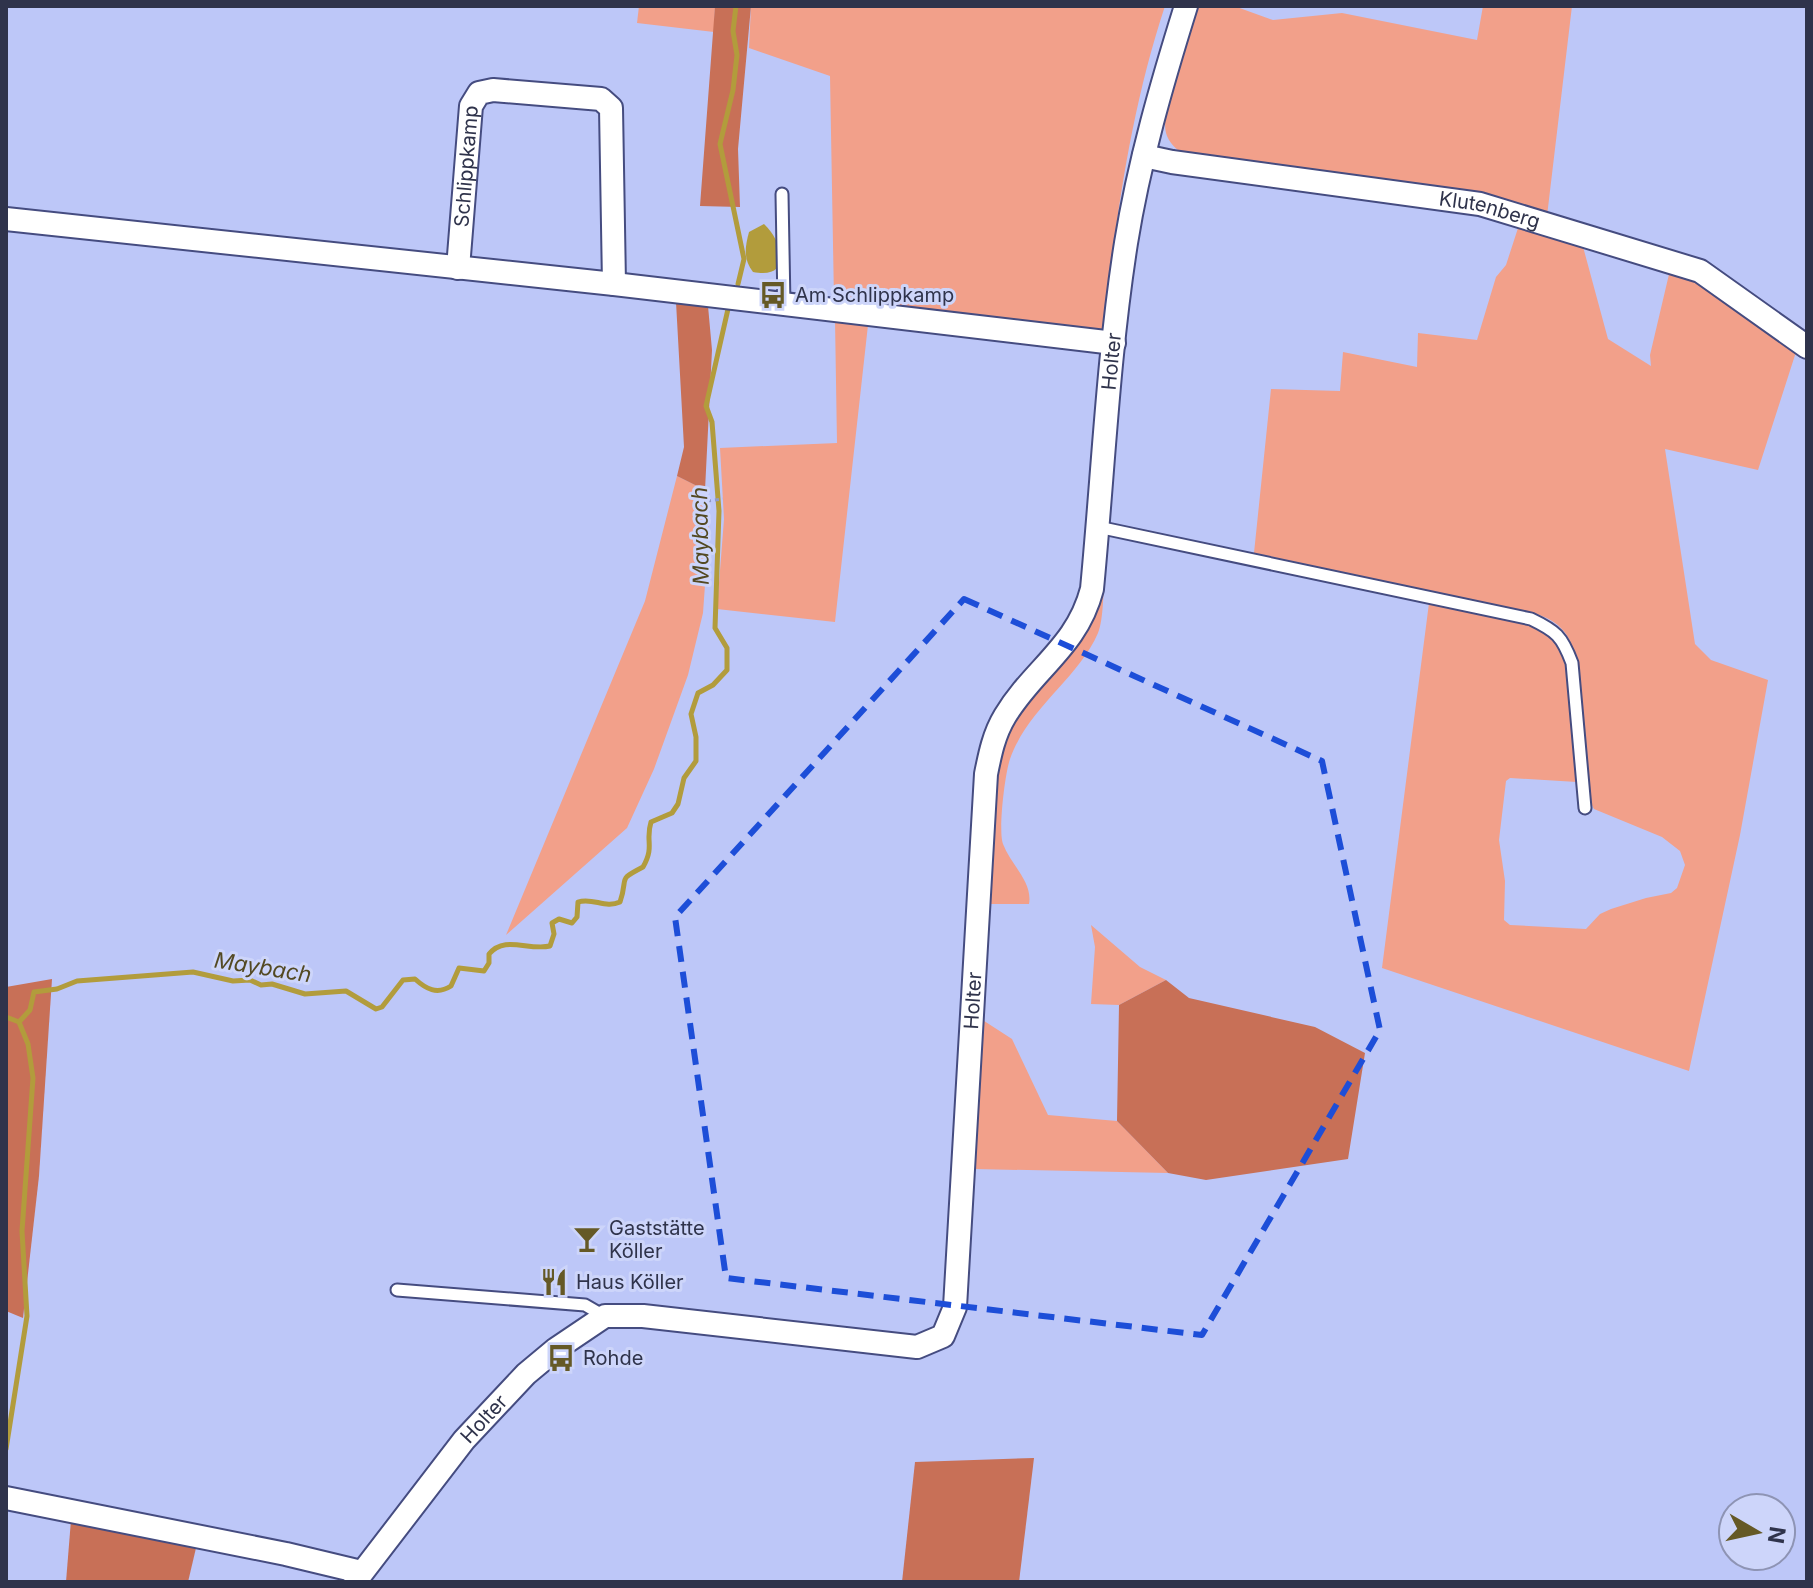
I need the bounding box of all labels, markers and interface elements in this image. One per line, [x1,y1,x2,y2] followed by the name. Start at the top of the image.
[449,104,483,228] street label: Schlippkamp
[1438,187,1543,234] street label: Klutenberg
[758,280,788,310] bus stop icon: Am Schlippkamp
[795,283,954,307] place label: Am Schlippkamp
[1097,331,1126,391] street label: Holter
[686,487,714,585] water label: Maybach
[213,946,313,988] water label: Maybach
[959,971,987,1030] street label: Holter
[609,1216,705,1263] place label: Gaststätte Köller
[572,1224,602,1254] bar icon: Gaststätte Köller
[539,1267,569,1297] restaurant icon: Haus Köller
[576,1270,684,1294] place label: Haus Köller
[546,1343,576,1373] bus stop icon: Rohde
[583,1346,643,1370] place label: Rohde
[455,1389,513,1448] street label: Holter
[1717,1492,1797,1572] north arrow
[1763,1525,1791,1545] text: N

